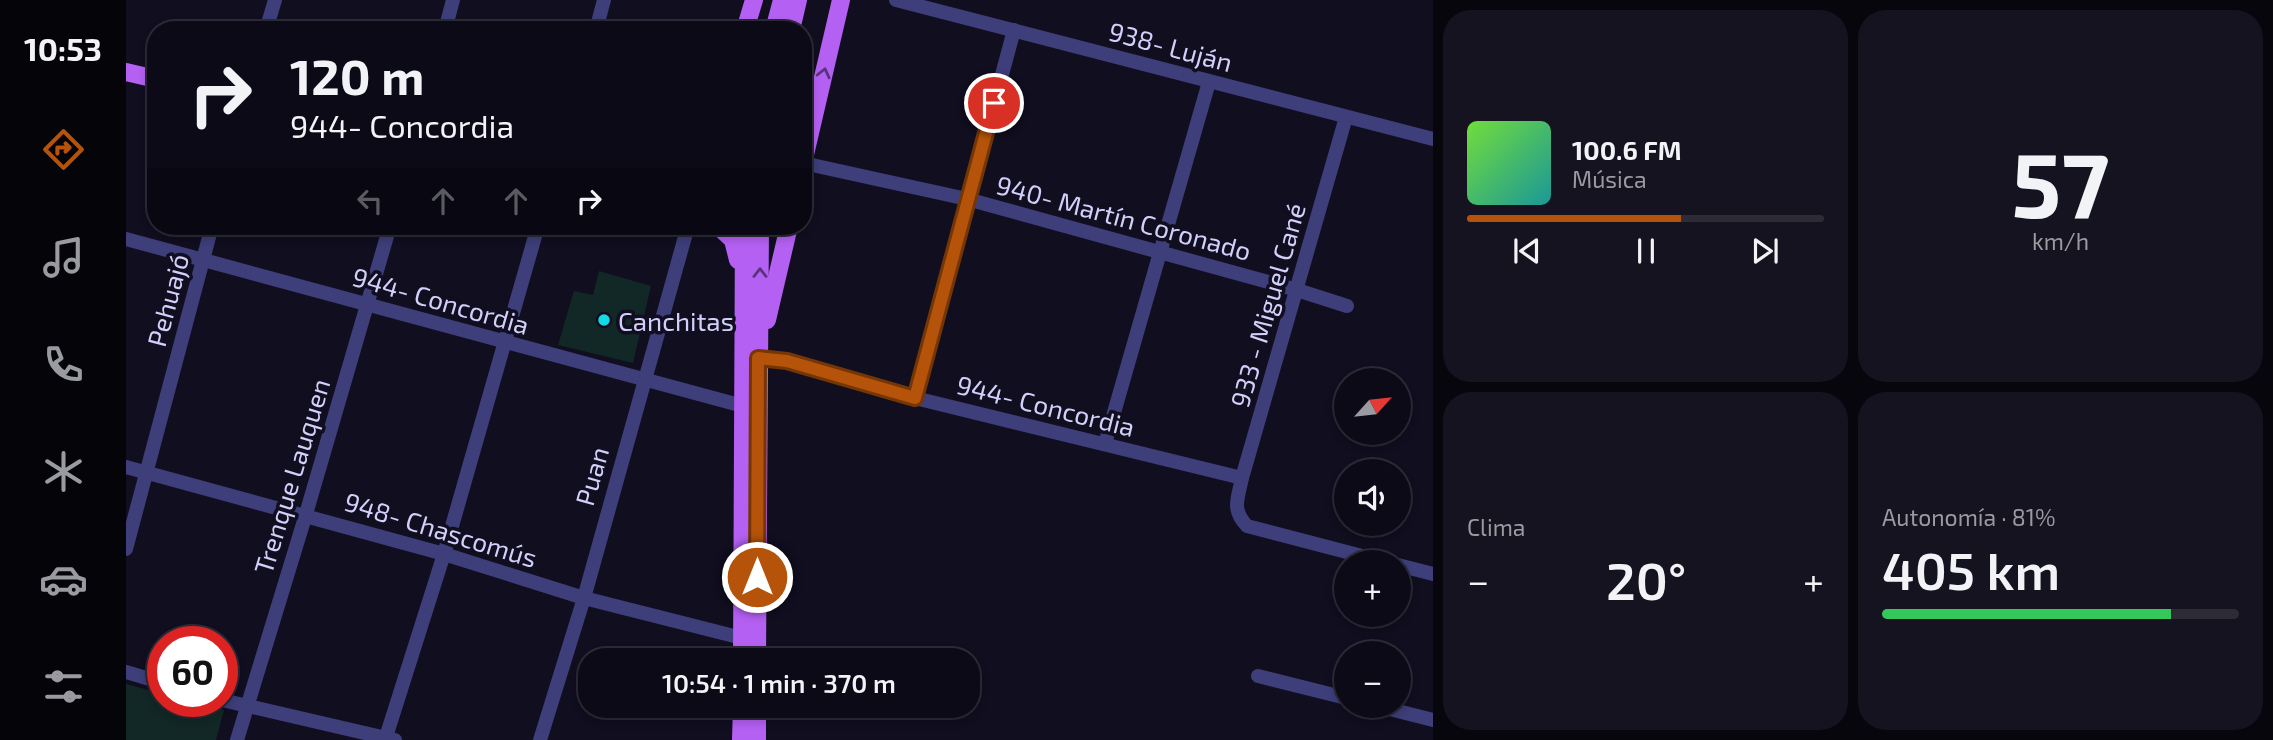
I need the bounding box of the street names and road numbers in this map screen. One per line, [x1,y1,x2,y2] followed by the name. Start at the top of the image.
[1106,15,1236,77] street label: 938- Luján
[993,168,1255,266] street label: 940- Martín Coronado
[1223,199,1311,411] street label: 933 - Miguel Cané
[140,250,194,350] street label: Pehuajó
[349,260,533,340] street label: 944- Concordia
[954,368,1138,442] street label: 944- Concordia
[247,375,335,577] street label: Trenque Lauquen
[568,443,614,509] street label: Puan
[341,485,541,573] street label: 948- Chascomús

